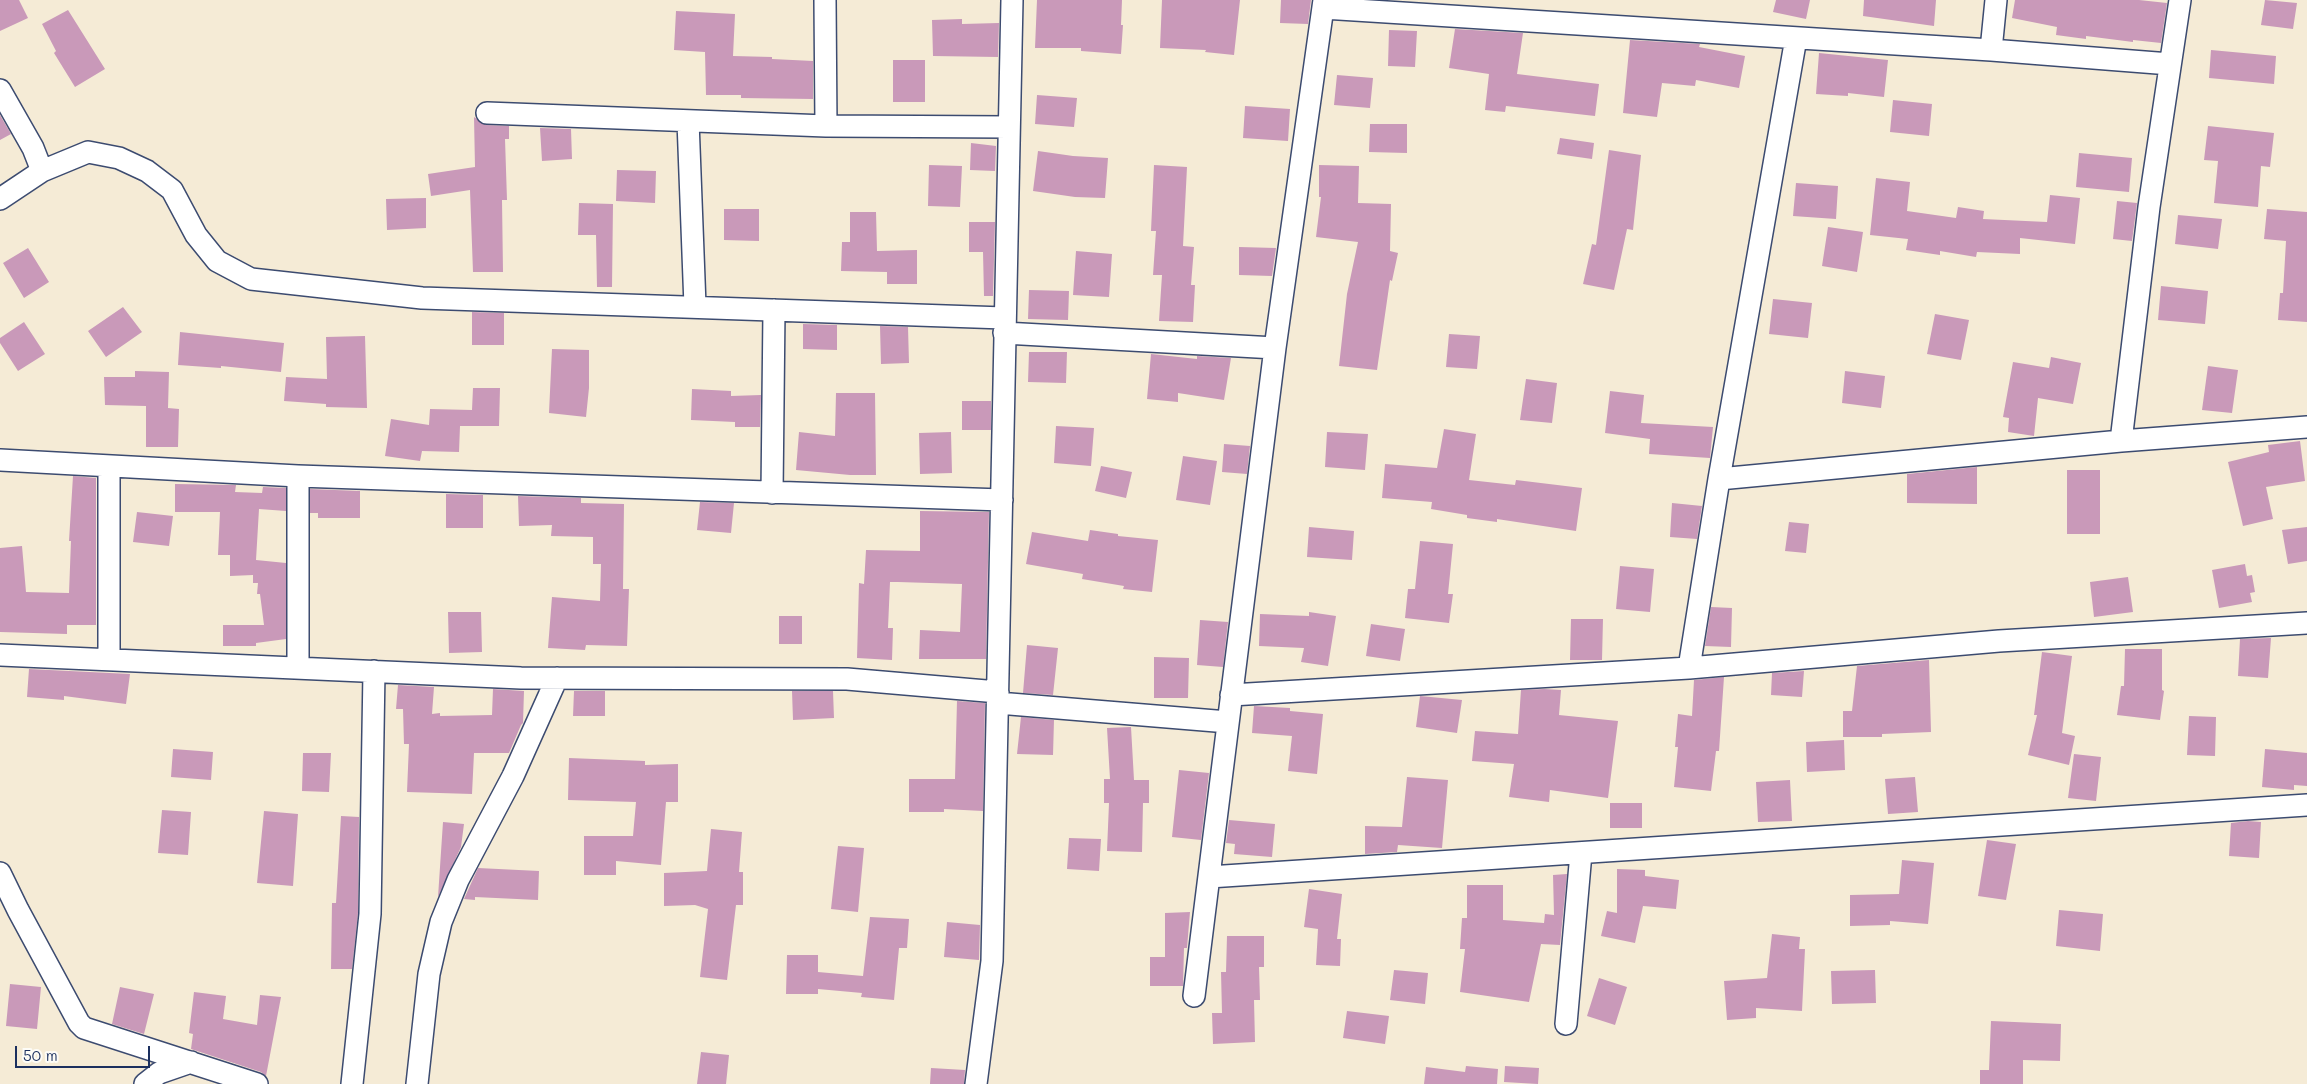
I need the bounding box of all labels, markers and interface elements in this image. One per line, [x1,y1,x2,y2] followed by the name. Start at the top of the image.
[18,1036,152,1068] scale bar
[23,1045,58,1065] text: 50 m

